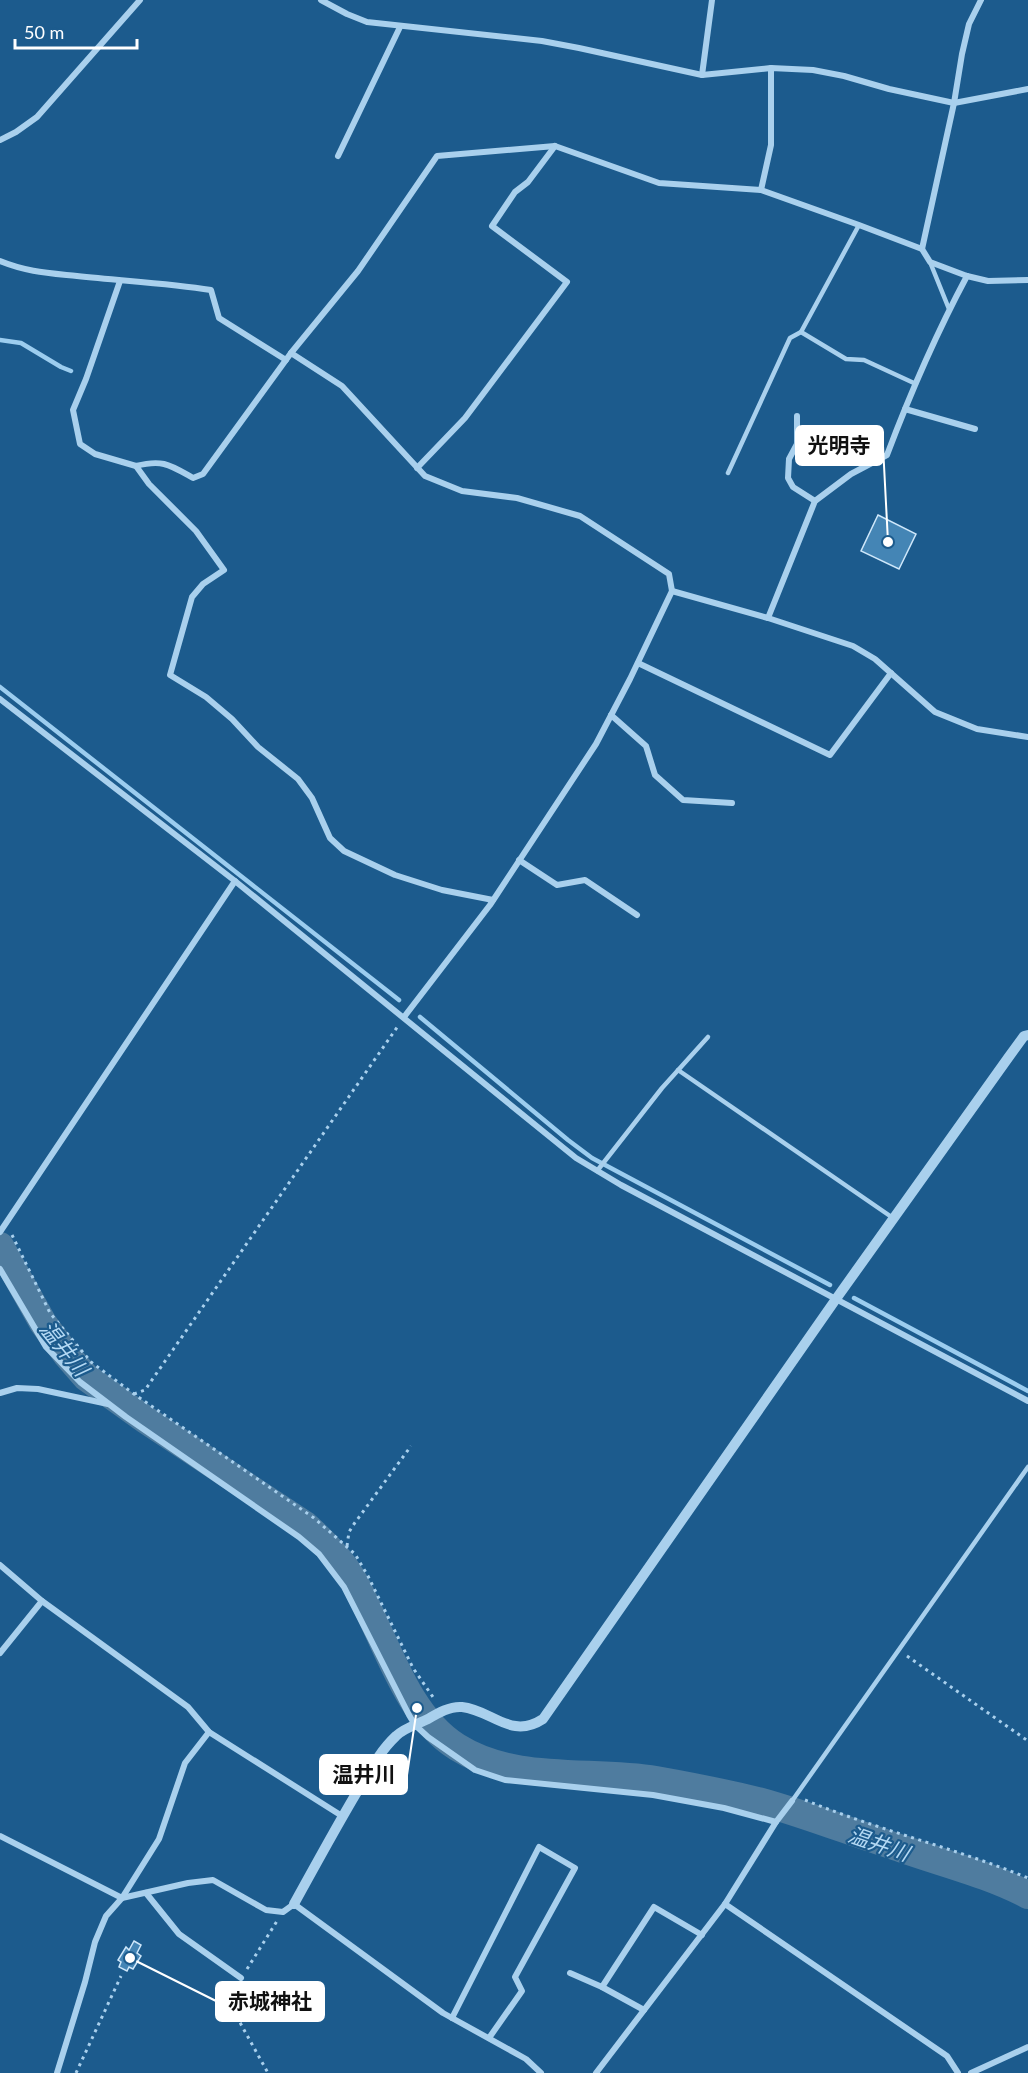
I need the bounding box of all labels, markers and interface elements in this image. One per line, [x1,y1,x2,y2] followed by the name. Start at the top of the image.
[15,12,136,50] scale bar
[24,21,64,43] text: 50 m
[796,426,883,465] callout: 光明寺
[808,432,871,457] text: 光明寺
[35,1316,96,1382] water label: 温井川
[320,1755,407,1794] callout: 温井川
[333,1761,396,1786] text: 温井川
[845,1821,915,1866] water label: 温井川
[216,1982,324,2021] callout: 赤城神社
[228,1988,312,2013] text: 赤城神社

